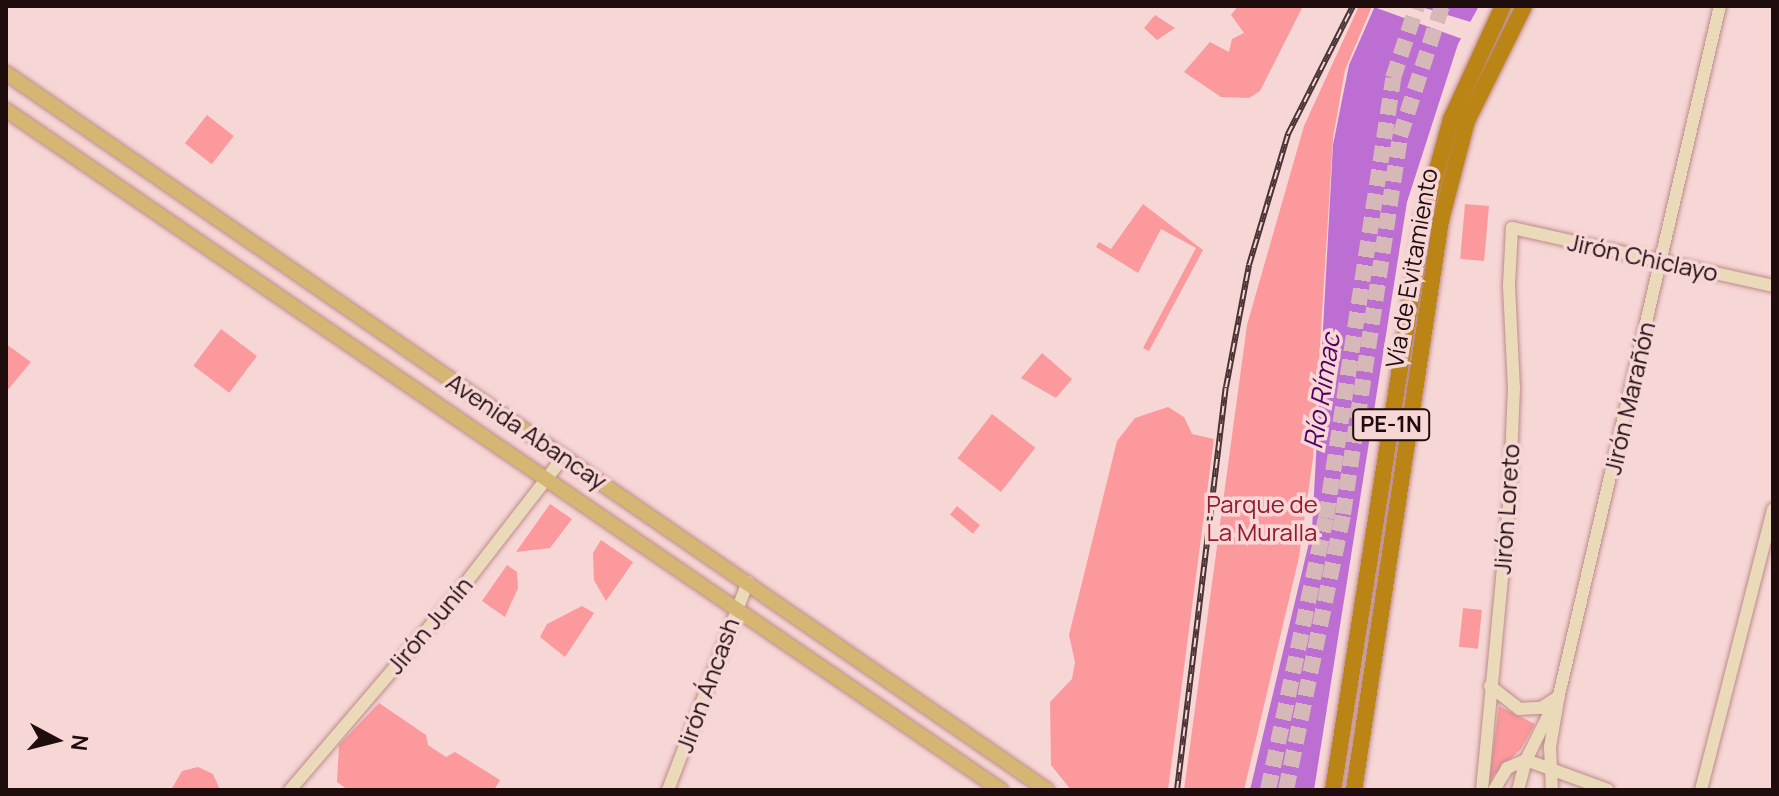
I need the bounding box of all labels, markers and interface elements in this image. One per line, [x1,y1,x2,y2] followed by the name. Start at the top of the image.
[1379,166,1443,370] street label: Vía de Evitamiento
[1565,227,1721,287] street label: Jirón Chiclayo
[1597,319,1661,477] street label: Jirón Marañón
[1297,331,1347,451] water label: Río Rímac
[441,367,613,495] street label: Avenida Abancay
[1351,407,1431,443] road number: PE-1N
[1487,443,1525,575] street label: Jirón Loreto
[1206,490,1318,546] park label: Parque de La Muralla
[380,571,478,679] street label: Jirón Junín
[669,614,745,756] street label: Jirón Áncash
[16,700,96,780] north arrow
[64,733,96,753] text: N

